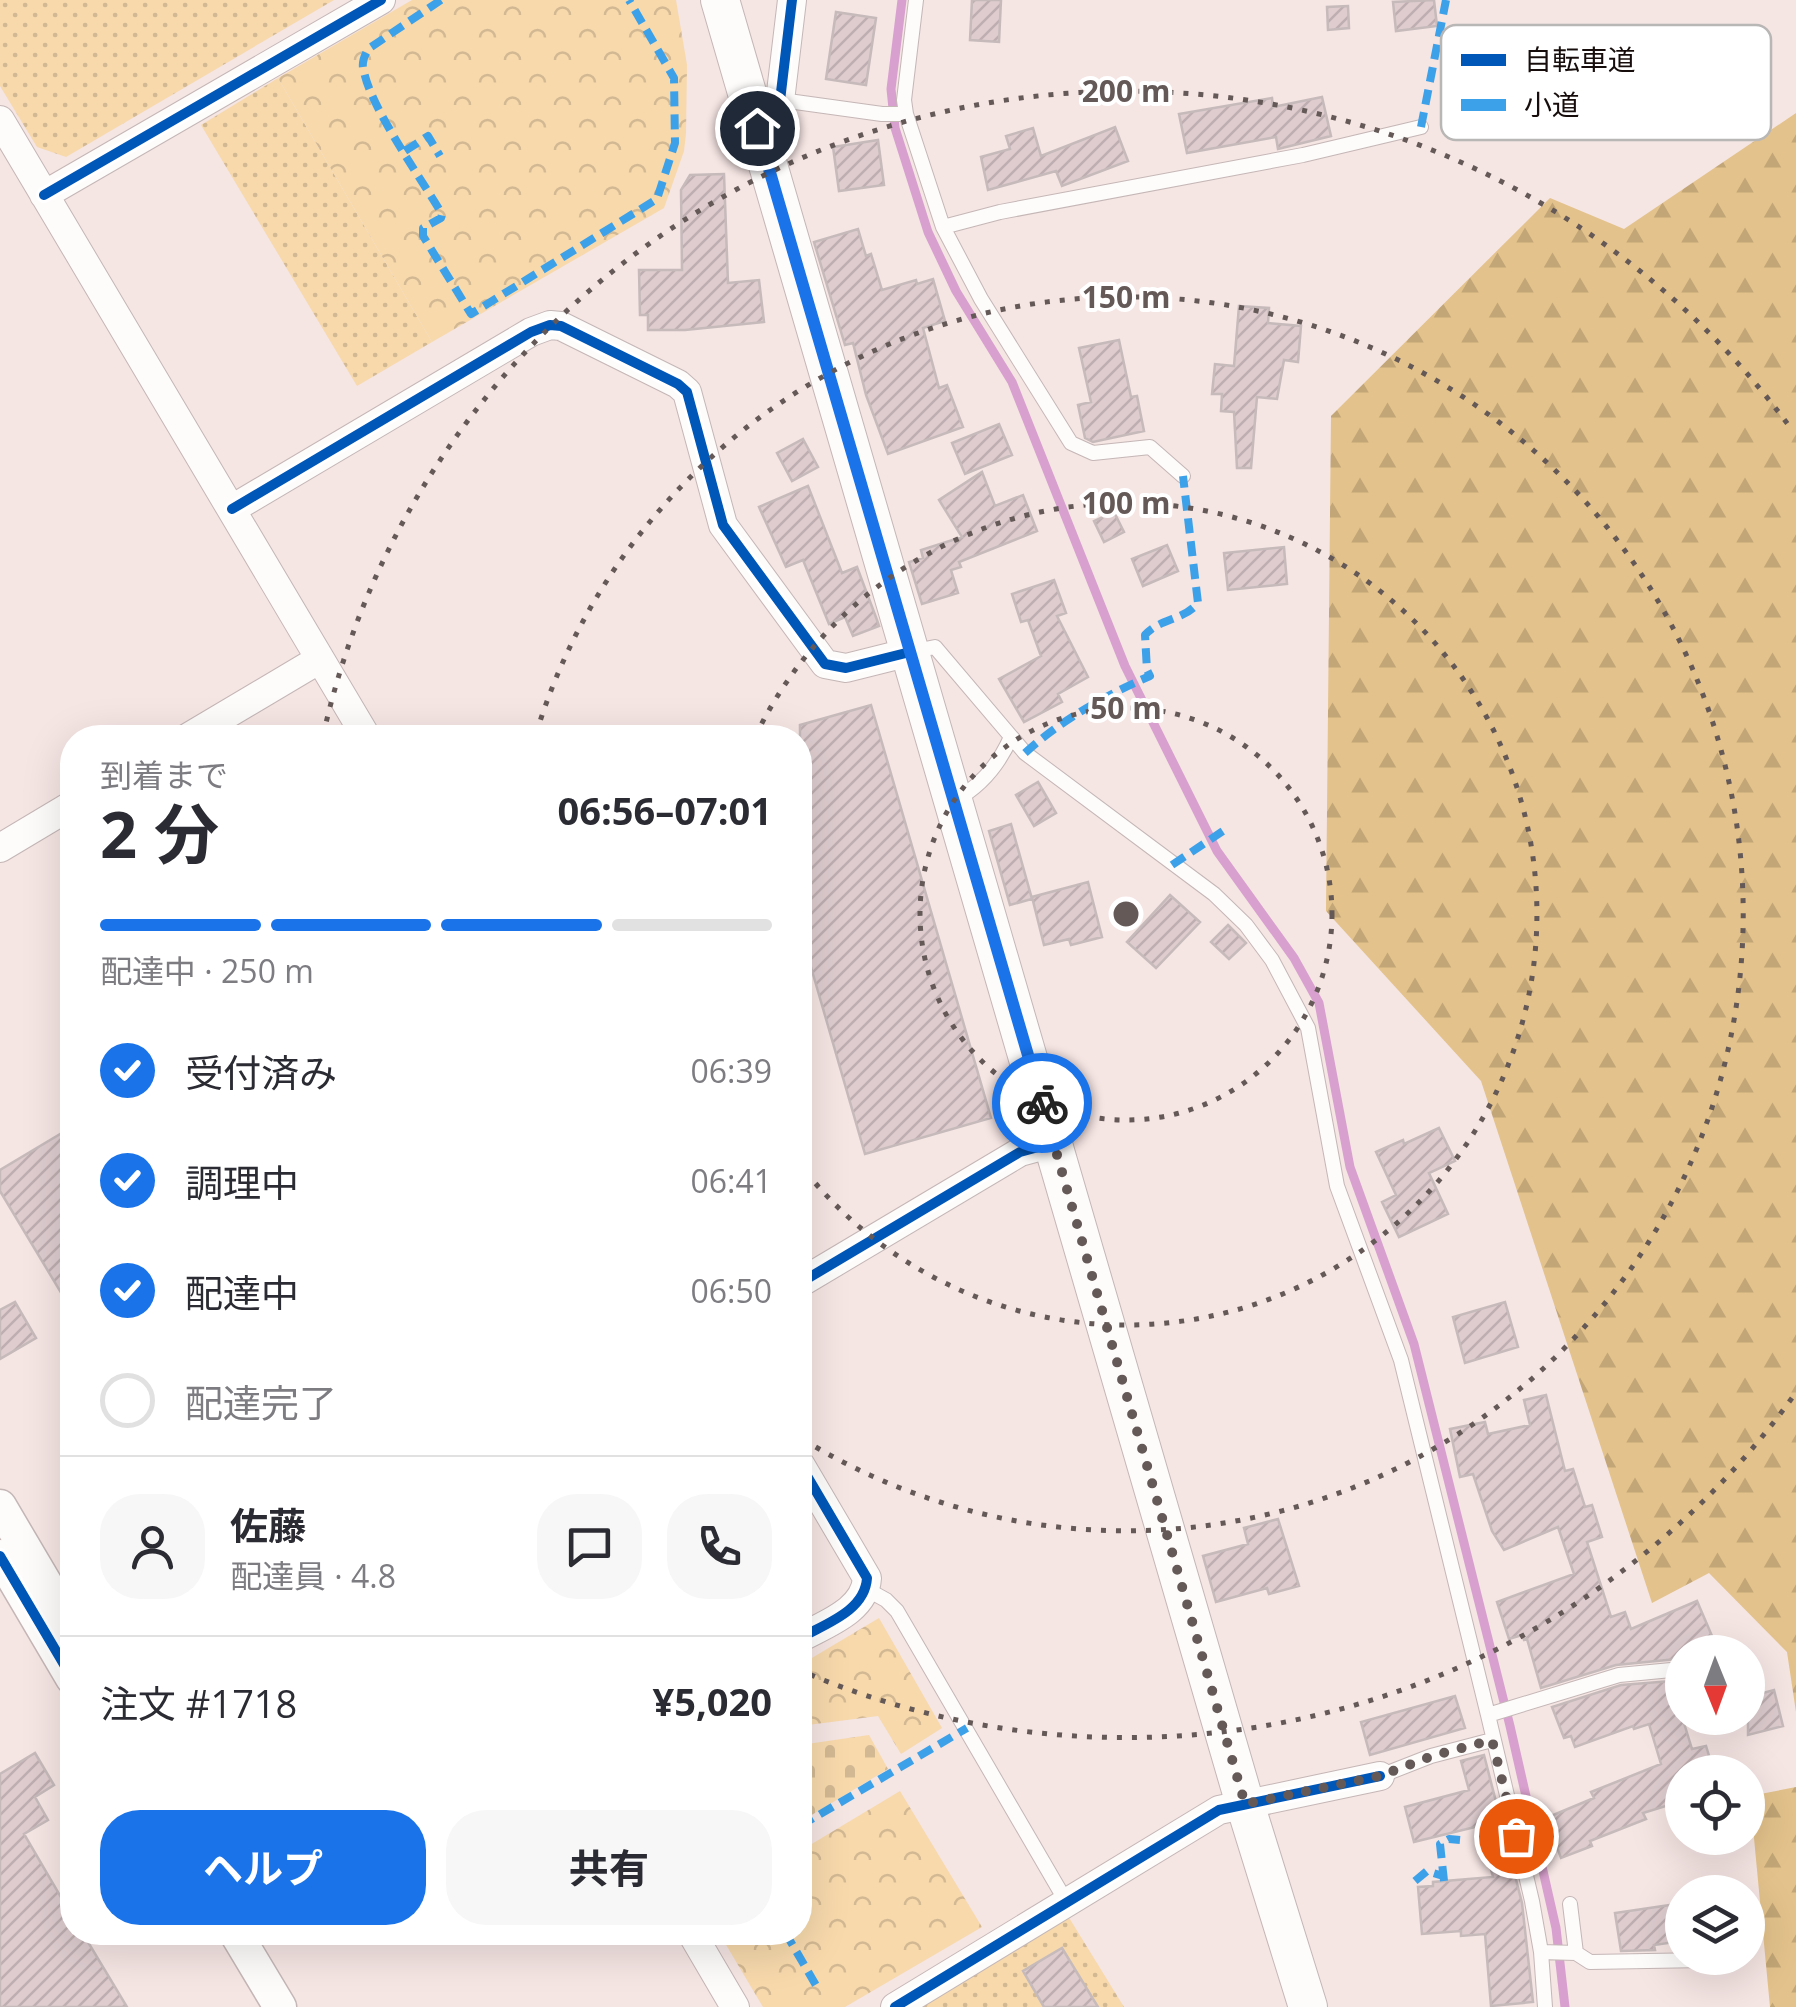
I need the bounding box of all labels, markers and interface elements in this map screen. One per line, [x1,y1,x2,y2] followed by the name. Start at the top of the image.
[1441,25,1771,140] legend
[1524,40,1636,78] text: 自転車道
[1082,70,1170,111] text: 200 m
[1524,85,1580,123] text: 小道
[715,86,800,171] pin
[730,101,785,156] icon: home
[1082,276,1170,317] text: 150 m
[1082,482,1170,523] text: 100 m
[1090,687,1162,728] text: 50 m
[100,753,228,796] text: 到着まで
[558,784,772,836] text: 06:56–07:01
[100,789,219,877] text: 2 分
[1108,896,1144,932] centre of rings
[100,949,314,992] text: 配達中 · 250 m
[100,1043,155,1098] icon: check
[185,1046,337,1098] text: 受付済み
[690,1049,772,1092] text: 06:39
[992,1053,1092,1153] courier
[1015,1076,1070,1131] icon: bike
[100,1153,155,1208] icon: check
[185,1156,299,1208] text: 調理中
[690,1159,772,1202] text: 06:41
[100,1263,155,1318] icon: check
[185,1266,299,1318] text: 配達中
[690,1269,772,1312] text: 06:50
[185,1376,337,1428] text: 配達完了
[100,1494,205,1599] button: person
[537,1494,642,1599] button: chat
[667,1494,772,1599] button: phone
[230,1499,306,1551] text: 佐藤
[230,1554,396,1597] text: 配達員 · 4.8
[1665,1635,1765,1735] north arrow
[1665,1635,1765,1975] map controls
[653,1675,772,1727] text: ¥5,020
[100,1677,297,1729] text: 注文 #1718
[1665,1755,1765,1855] button: locate
[1474,1794,1559,1879] pin
[1489,1809,1544,1864] icon: bag
[100,1810,426,1925] button: ヘルプ
[446,1810,772,1925] button: 共有
[1665,1875,1765,1975] button: layers

